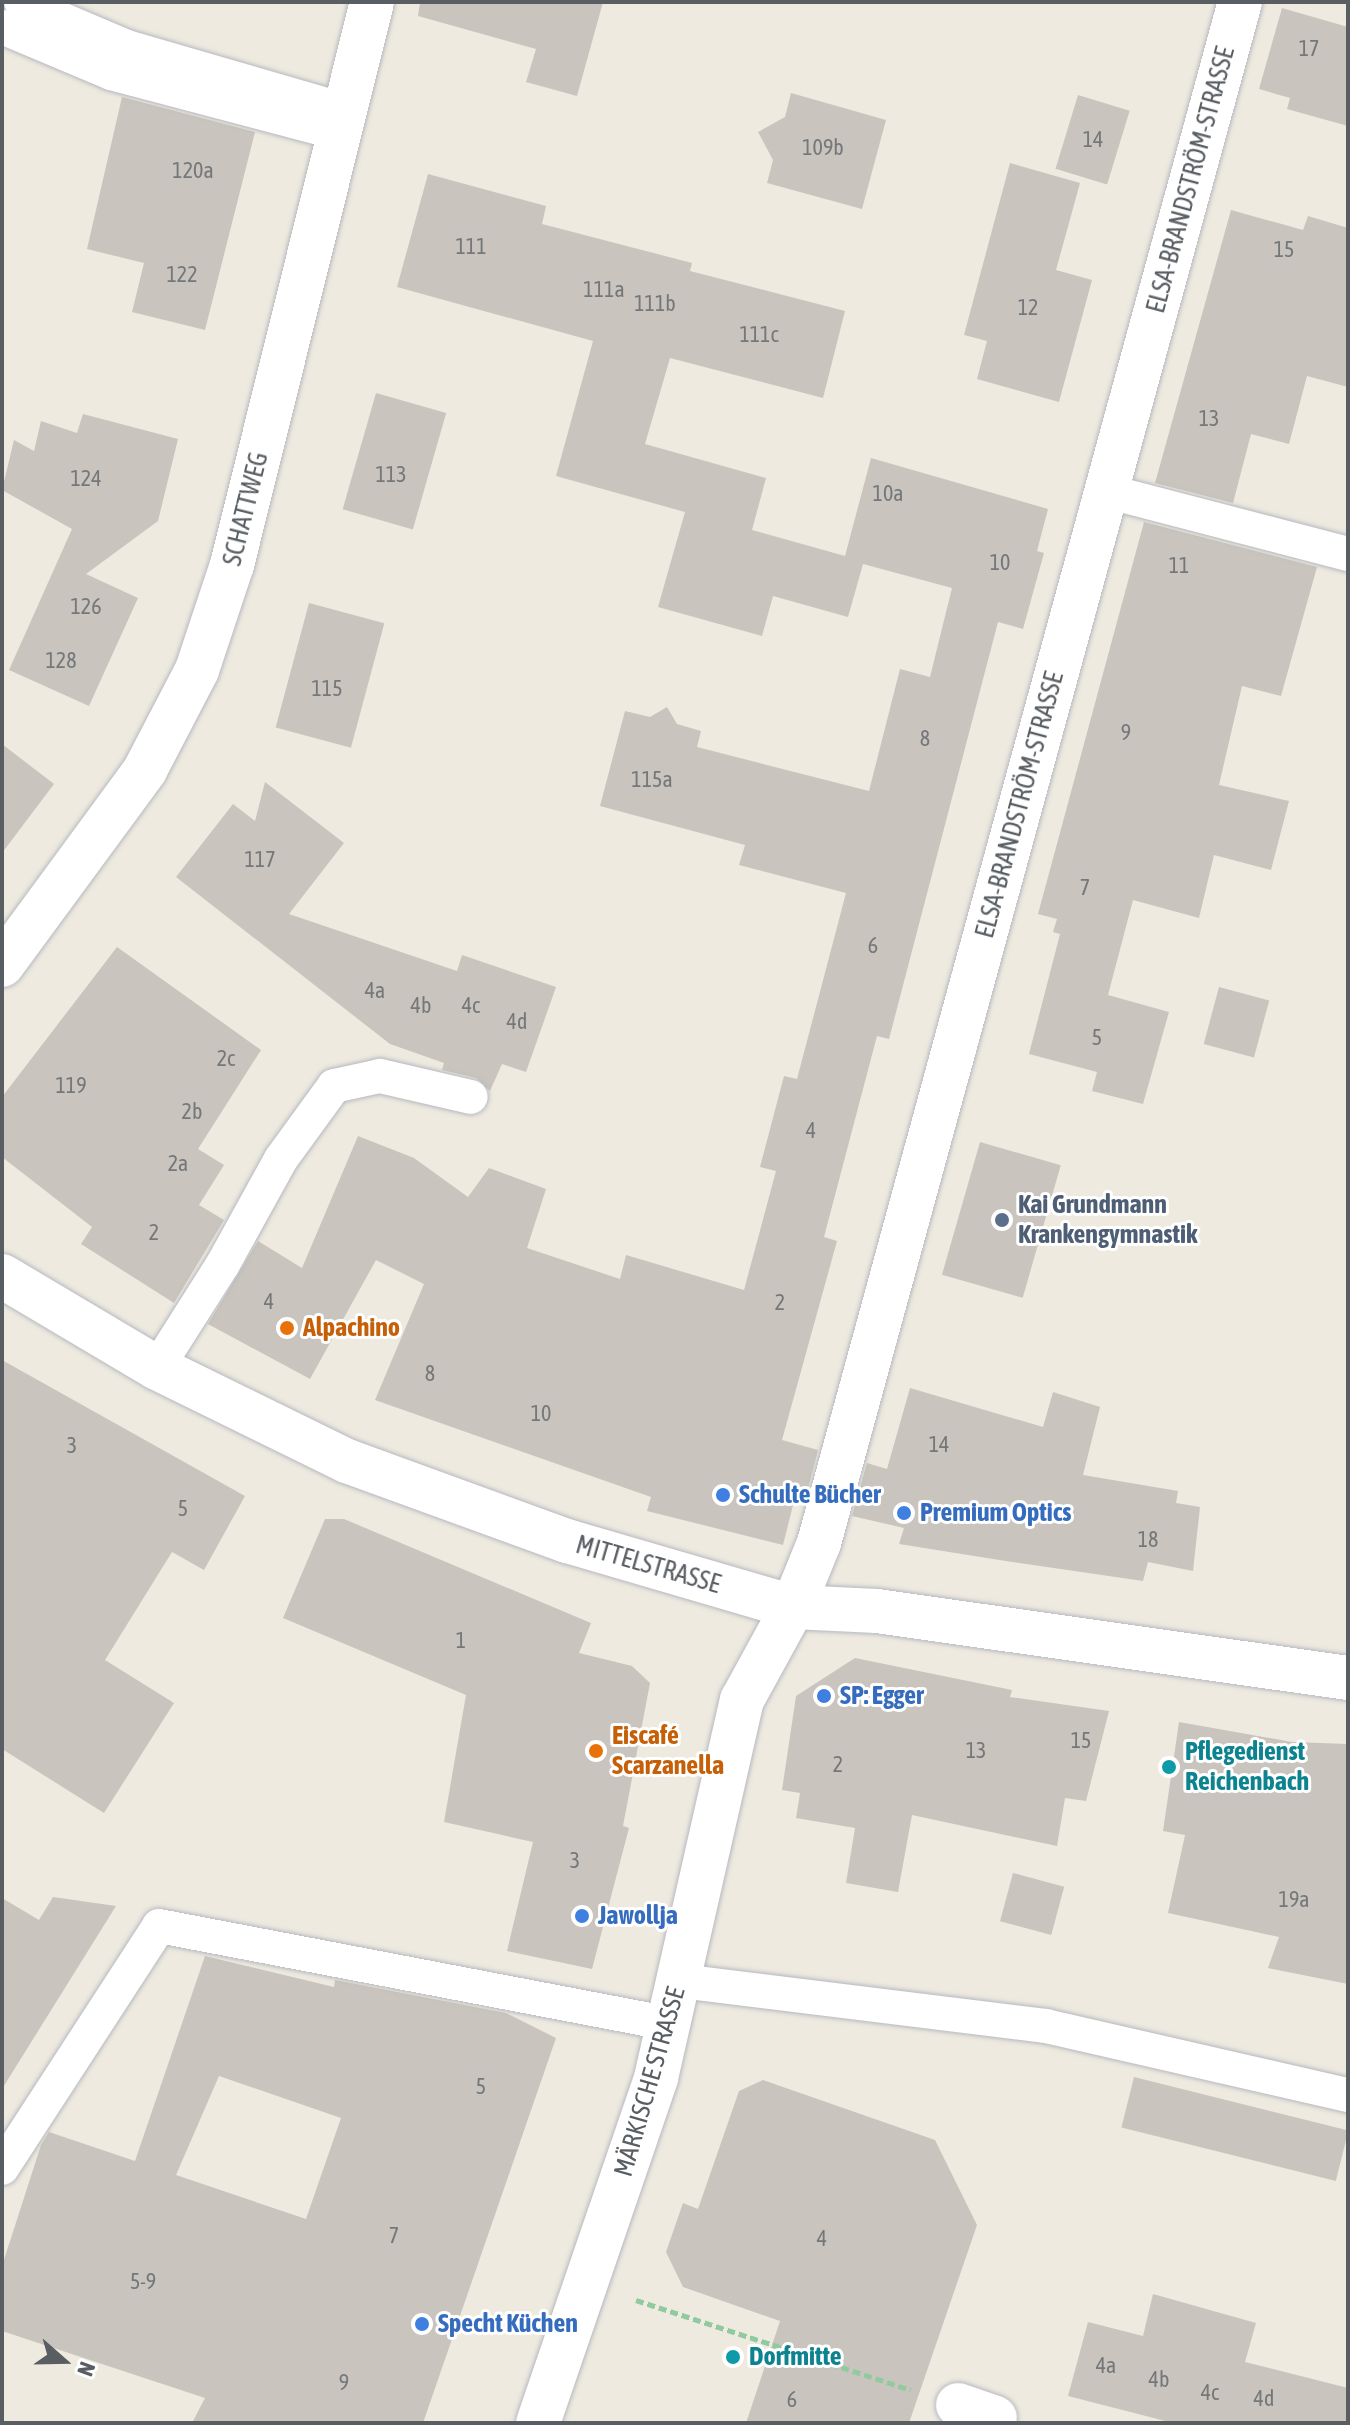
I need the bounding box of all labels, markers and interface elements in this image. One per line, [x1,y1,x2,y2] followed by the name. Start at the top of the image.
[1299,36,1319,62] house number: 17
[1140,43,1242,317] street label: ELSA-BRANDSTRÖM-STRASSE
[1083,127,1103,153] house number: 14
[802,135,844,161] house number: 109b
[172,158,214,184] house number: 120a
[455,234,487,260] house number: 111
[1274,237,1294,263] house number: 15
[166,262,198,288] house number: 122
[583,277,625,303] house number: 111a
[634,291,676,317] house number: 111b
[1018,295,1038,321] house number: 12
[739,322,779,348] house number: 111c
[1199,406,1219,432] house number: 13
[217,449,275,569] street label: SCHATTWEG
[375,462,407,488] house number: 113
[70,466,102,492] house number: 124
[873,481,903,507] house number: 10a
[990,550,1010,576] house number: 10
[1169,553,1189,579] house number: 11
[70,594,102,620] house number: 126
[45,648,77,674] house number: 128
[969,668,1071,942] street label: ELSA-BRANDSTRÖM-STRASSE
[311,676,343,702] house number: 115
[1121,720,1131,746] house number: 9
[920,726,930,752] house number: 8
[631,767,673,793] house number: 115a
[244,847,276,873] house number: 117
[1080,875,1090,901] house number: 7
[868,933,878,959] house number: 6
[365,978,385,1004] house number: 4a
[411,993,431,1019] house number: 4b
[462,993,480,1019] house number: 4c
[507,1009,527,1035] house number: 4d
[1092,1025,1102,1051] house number: 5
[217,1046,235,1072] house number: 2c
[55,1073,87,1099] house number: 119
[182,1099,202,1125] house number: 2b
[806,1118,816,1144] house number: 4
[168,1151,188,1177] house number: 2a
[1018,1189,1197,1250] place label: Kai Grundmann Krankengymnastik
[993,1211,1011,1229] marker: Kai Grundmann Krankengymnastik
[149,1220,159,1246] house number: 2
[264,1289,274,1315] house number: 4
[775,1290,785,1316] house number: 2
[303,1312,400,1344] place label: Alpachino
[278,1319,296,1337] marker: Alpachino
[425,1361,435,1387] house number: 8
[531,1401,551,1427] house number: 10
[929,1432,949,1458] house number: 14
[67,1433,77,1459] house number: 3
[739,1479,881,1511] place label: Schulte Bücher
[714,1486,732,1504] marker: Schulte Bücher
[178,1496,188,1522] house number: 5
[920,1497,1072,1529] place label: Premium Optics
[895,1504,913,1522] marker: Premium Optics
[1138,1527,1158,1553] house number: 18
[572,1529,724,1601] street label: MITTELSTRASSE
[456,1628,466,1654] house number: 1
[840,1680,924,1712] place label: SP: Egger
[815,1687,833,1705] marker: SP: Egger
[612,1720,724,1782] place label: Eiscafé Scarzanella
[1071,1728,1091,1754] house number: 15
[1185,1736,1309,1798] place label: Pflegedienst Reichenbach
[966,1738,986,1764] house number: 13
[587,1742,605,1760] marker: Eiscafé Scarzanella
[833,1752,843,1778] house number: 2
[1160,1758,1178,1776] marker: Pflegedienst Reichenbach
[570,1848,580,1874] house number: 3
[1279,1887,1309,1913] house number: 19a
[598,1900,678,1932] place label: Jawollja
[573,1907,591,1925] marker: Jawollja
[608,1984,692,2180] street label: MÄRKISCHE STRASSE
[476,2074,486,2100] house number: 5
[389,2223,399,2249] house number: 7
[817,2226,827,2252] house number: 4
[130,2269,156,2295] house number: 5-9
[438,2308,578,2340] place label: Specht Küchen
[413,2315,431,2333] marker: Specht Küchen
[24,2321,104,2401] north arrow
[749,2341,842,2373] place label: Dorfmitte
[724,2348,742,2366] marker: Dorfmitte
[1096,2353,1116,2379] house number: 4a
[72,2359,101,2380] text: N
[1149,2367,1169,2393] house number: 4b
[339,2370,349,2396] house number: 9
[1201,2380,1219,2406] house number: 4c
[1254,2386,1274,2412] house number: 4d
[787,2387,797,2413] house number: 6

